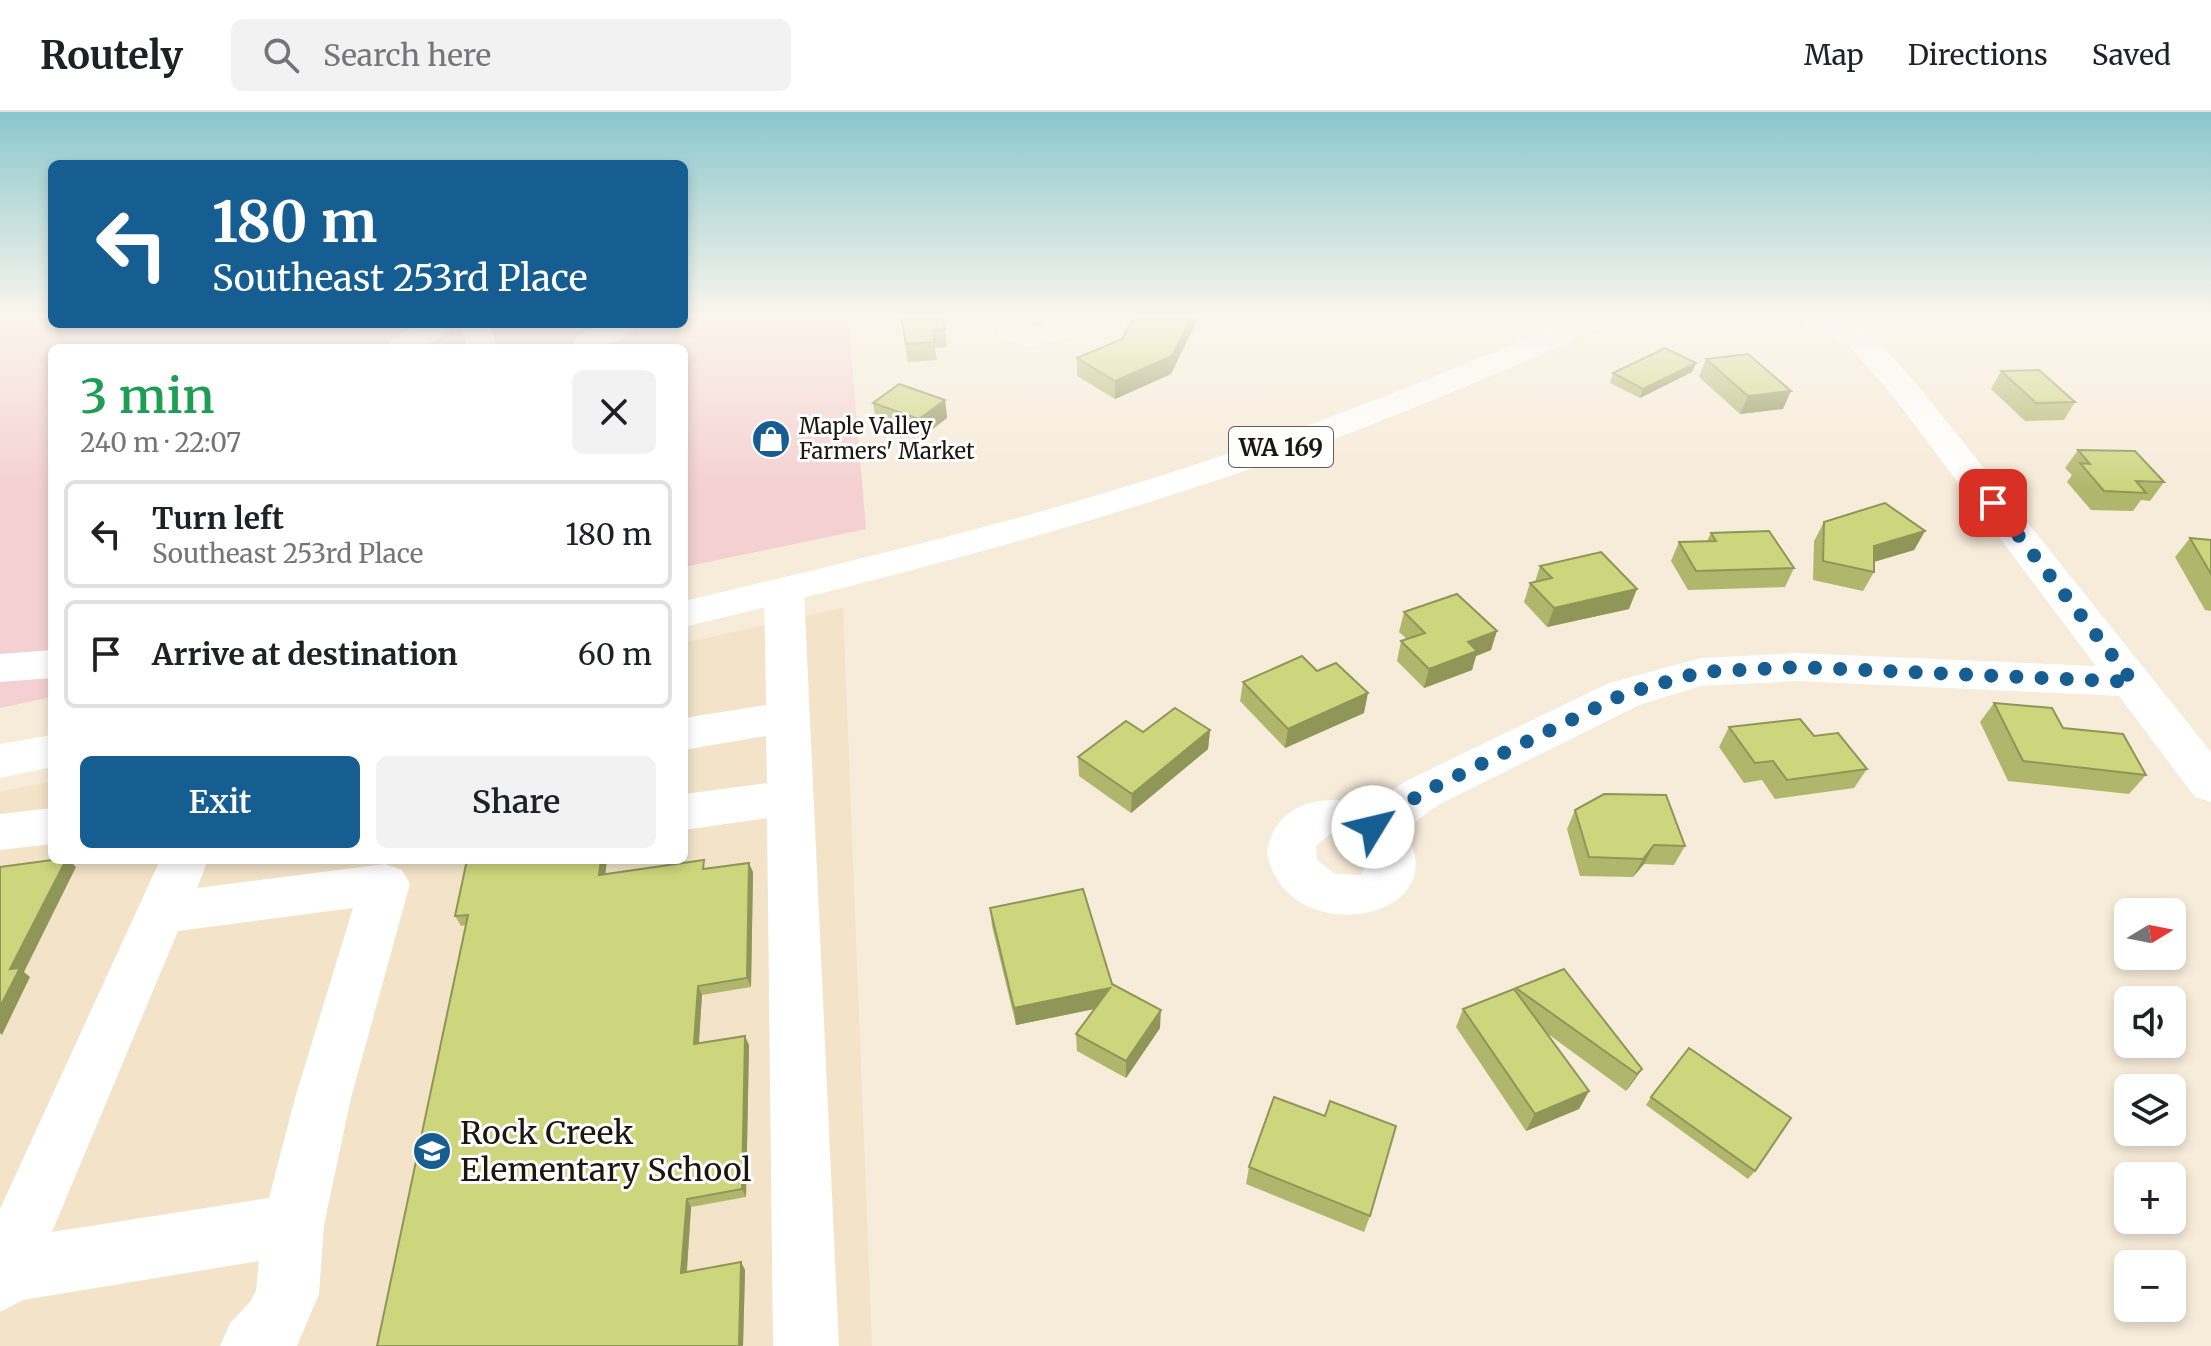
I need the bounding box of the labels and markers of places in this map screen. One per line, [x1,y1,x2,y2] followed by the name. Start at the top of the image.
[799,412,975,465] place label: Maple Valley Farmers' Market
[750,418,792,460] shop icon: Maple Valley Farmers' Market
[1959,469,2027,537] pin
[460,1113,752,1190] place label: Rock Creek Elementary School
[411,1130,453,1172] school or university icon: Rock Creek Elementary School

